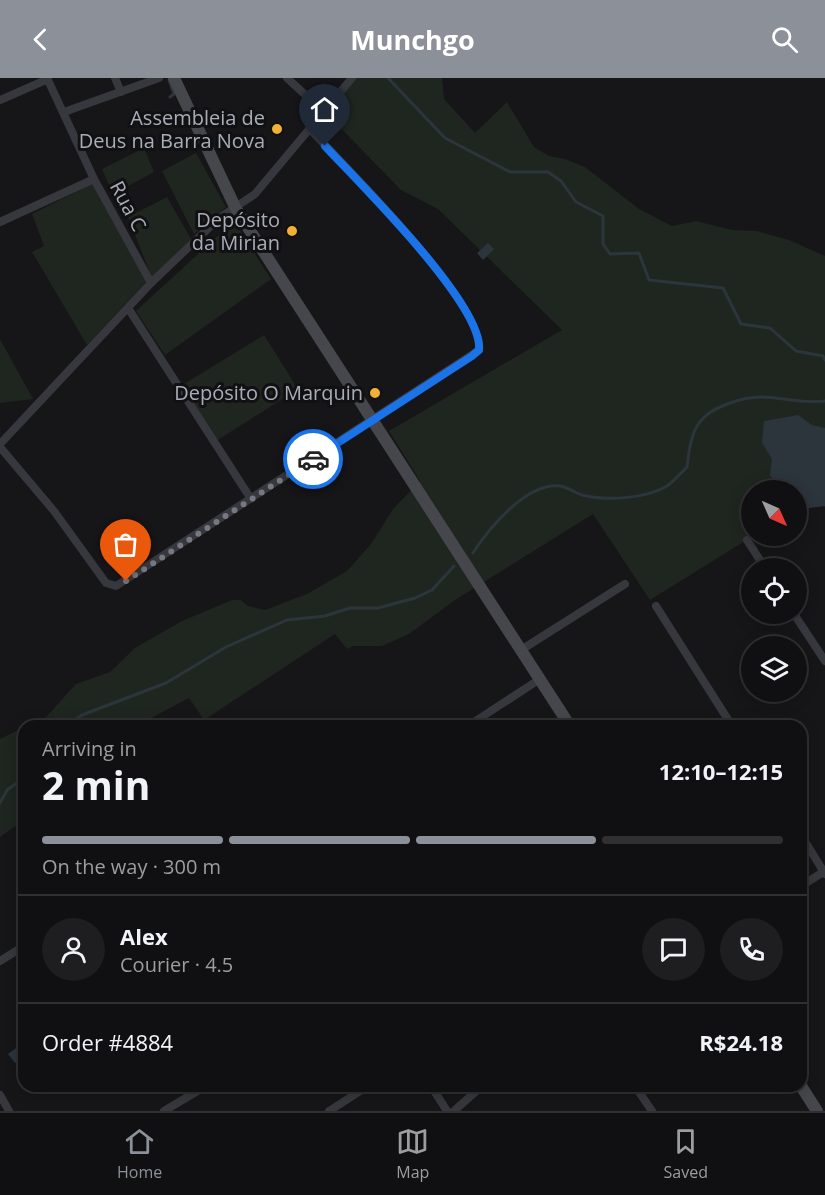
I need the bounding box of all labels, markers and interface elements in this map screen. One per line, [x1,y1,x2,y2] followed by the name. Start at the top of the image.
[350,21,475,58] text: Munchgo
[24,23,57,56] icon: back
[768,23,801,56] icon: search
[299,84,350,146] pin
[308,93,341,126] icon: home
[79,104,265,154] place label: Assembleia de Deus na Barra Nova
[270,122,284,136] marker: Assembleia de Deus na Barra Nova
[104,176,153,236] street label: Rua C
[192,206,280,256] place label: Depósito da Mirian
[285,224,299,238] marker: Depósito da Mirian
[174,379,363,406] place label: Depósito O Marquin
[368,386,382,400] marker: Depósito O Marquin
[283,429,343,489] courier
[297,443,330,476] icon: car
[741,480,807,546] north arrow
[741,480,807,702] map controls
[100,519,151,581] pin
[109,528,142,561] icon: bag
[741,558,807,624] button: locate
[741,636,807,702] button: layers
[42,735,137,762] text: Arriving in
[659,756,783,786] text: 12:10–12:15
[42,758,150,811] text: 2 min
[42,853,221,880] text: On the way · 300 m
[42,918,105,981] button: person
[642,918,705,981] button: chat
[720,918,783,981] button: phone
[120,921,168,951] text: Alex
[120,951,233,978] text: Courier · 4.5
[42,1027,173,1057] text: Order #4884
[699,1027,783,1057] text: R$24.18
[117,1125,162,1183] tab: Home
[396,1125,429,1183] tab: Map
[663,1125,708,1183] tab: Saved

